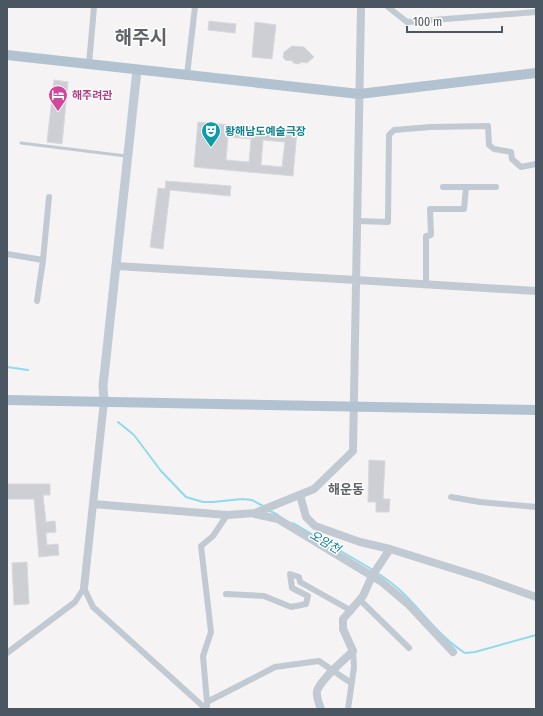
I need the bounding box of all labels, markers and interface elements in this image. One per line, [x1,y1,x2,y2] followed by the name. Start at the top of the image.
[407,8,502,34] scale bar
[413,15,442,29] text: 100 m
[115,26,167,49] district label: 해주시
[47,84,69,112] hotel icon: 해주려관
[72,89,112,102] place label: 해주려관
[200,120,222,148] theatre icon: 황해남도예술극장
[225,125,306,138] place label: 황해남도예술극장
[328,482,364,497] district label: 해운동
[307,528,345,557] water label: 오암천

